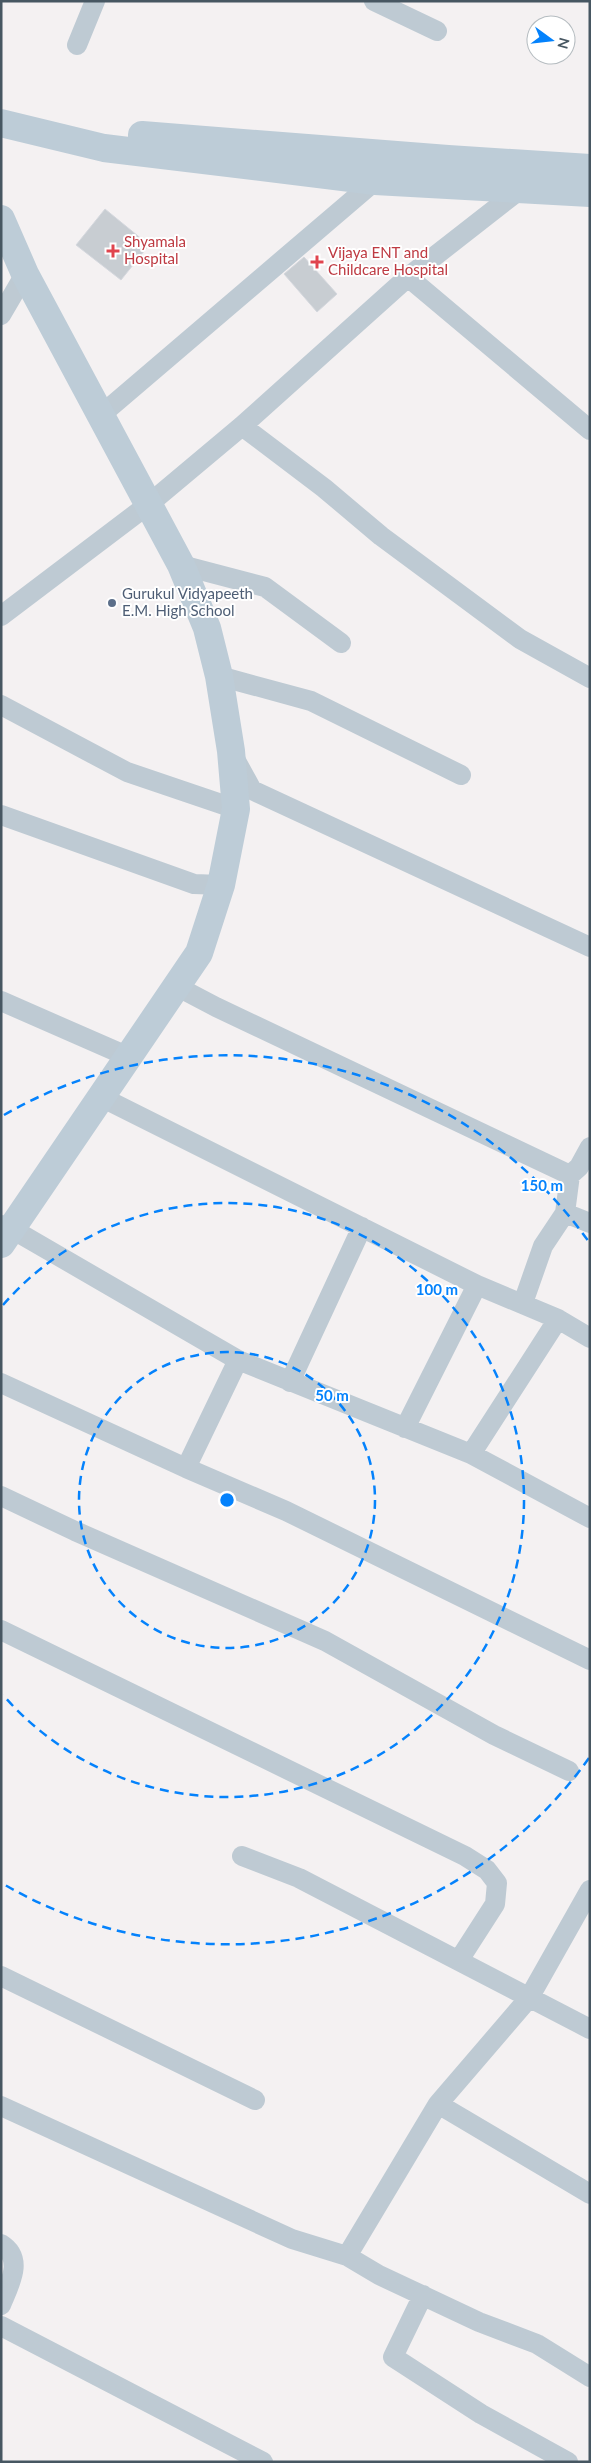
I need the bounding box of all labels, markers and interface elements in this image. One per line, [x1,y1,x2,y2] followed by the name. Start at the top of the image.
[526,15,576,65] north arrow
[554,36,574,51] text: N
[124,232,186,267] place label: Shyamala Hospital
[328,243,448,278] place label: Vijaya ENT and Childcare Hospital
[106,244,120,258] marker: Shyamala Hospital
[310,255,324,269] marker: Vijaya ENT and Childcare Hospital
[122,584,253,619] place label: Gurukul Vidyapeeth E.M. High School
[106,597,118,609] marker: Gurukul Vidyapeeth E.M. High School
[521,1176,563,1194] text: 150 m
[416,1280,458,1298] text: 100 m
[315,1386,349,1404] text: 50 m
[218,1491,236,1509] centre of rings

